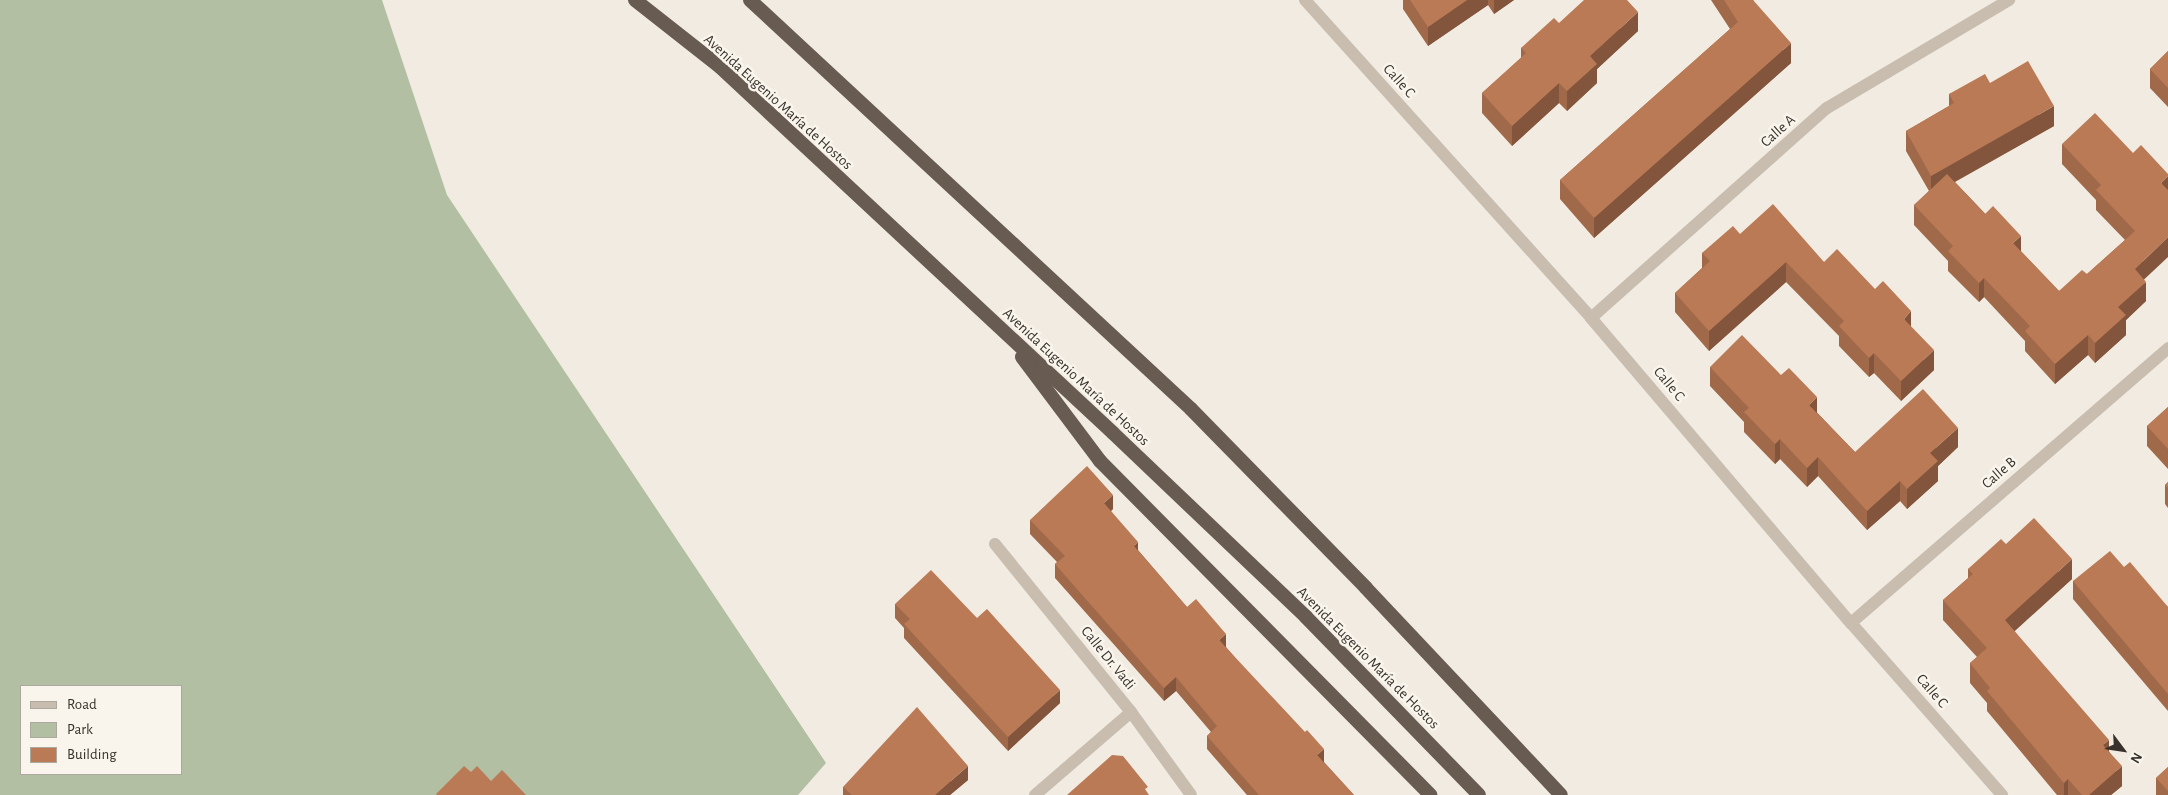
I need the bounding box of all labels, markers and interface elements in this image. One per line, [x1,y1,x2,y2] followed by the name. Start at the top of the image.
[700,30,856,174] street label: Avenida Eugenio María de Hostos
[1379,60,1419,102] street label: Calle C
[1757,111,1799,151] street label: Calle A
[999,304,1153,450] street label: Avenida Eugenio María de Hostos
[1649,363,1689,405] street label: Calle C
[1978,453,2020,493] street label: Calle B
[1293,583,1443,733] street label: Avenida Eugenio María de Hostos
[1077,623,1139,693] street label: Calle Dr. Vadi
[1912,670,1952,712] street label: Calle C
[20,685,182,775] legend
[67,697,97,712] text: Road
[67,722,93,737] text: Park
[2098,725,2148,775] north arrow
[67,747,117,762] text: Building
[2127,750,2144,765] text: N

